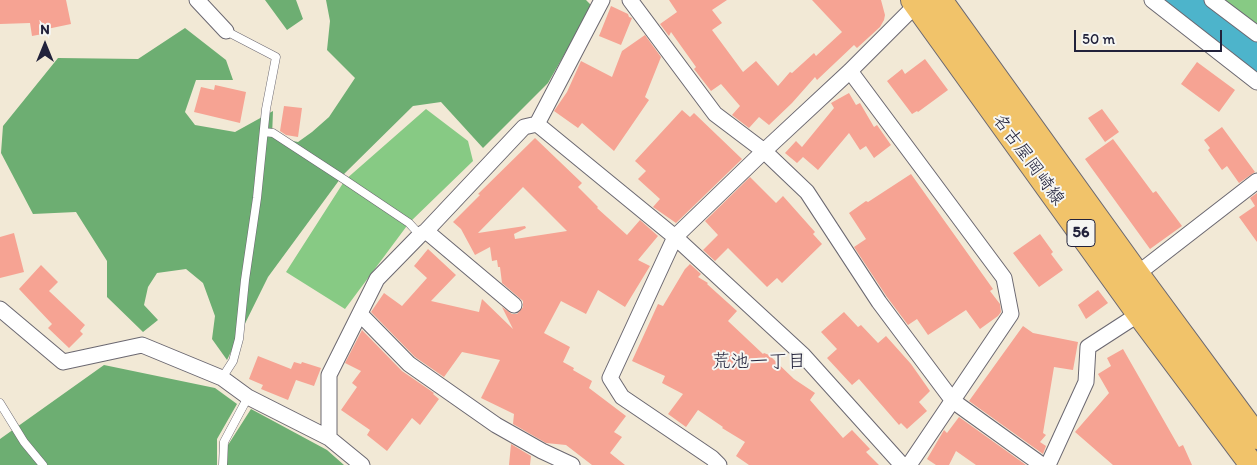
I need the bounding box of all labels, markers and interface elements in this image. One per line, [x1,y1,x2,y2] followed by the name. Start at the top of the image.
[20,20,70,70] north arrow
[1077,20,1224,52] scale bar
[40,21,50,38] text: N
[1082,30,1115,48] text: 50 m
[988,110,1068,210] street label: 名古屋岡崎線
[1067,220,1095,247] road number: 56
[712,351,806,373] district label: 荒池一丁目

